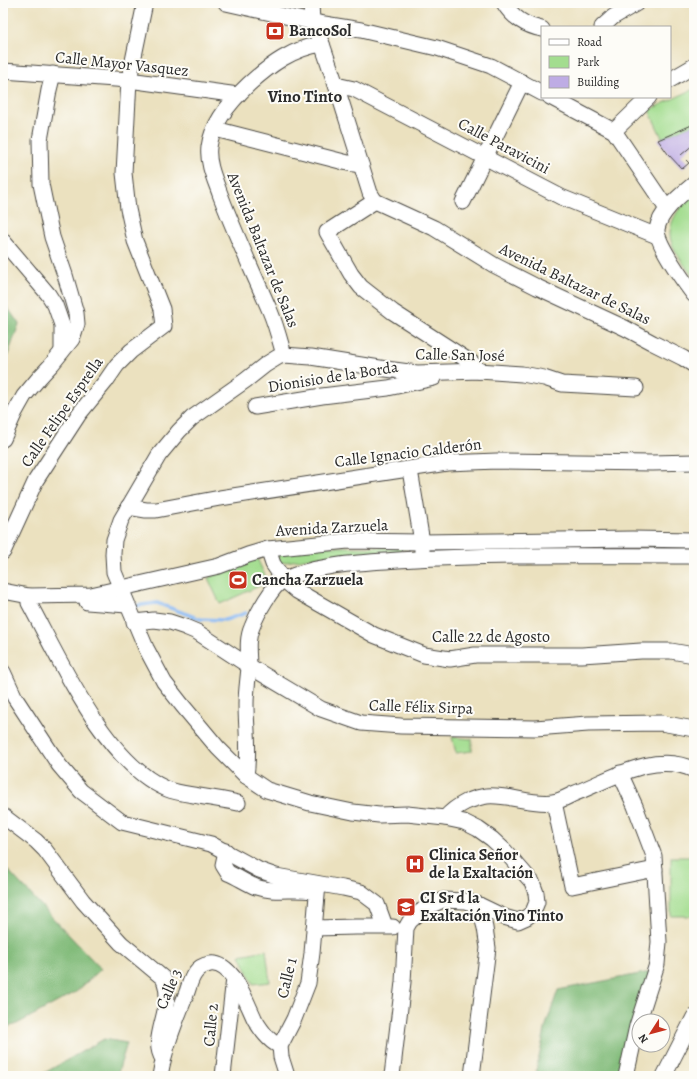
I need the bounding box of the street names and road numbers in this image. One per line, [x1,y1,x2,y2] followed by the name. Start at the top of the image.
[54,46,190,82] street label: Calle Mayor Vasquez
[454,113,554,179] street label: Calle Paravicini
[221,168,304,331] street label: Avenida Baltazar de Salas
[495,237,654,330] street label: Avenida Baltazar de Salas
[415,343,505,367] street label: Calle San José
[16,352,109,472] street label: Calle Felipe Esprella
[266,356,400,398] street label: Dionisio de la Borda
[333,433,483,473] street label: Calle Ignacio Calderón
[274,514,389,542] street label: Avenida Zarzuela
[432,626,550,648] street label: Calle 22 de Agosto
[368,694,474,720] street label: Calle Félix Sirpa
[271,955,303,1001] street label: Calle 1
[151,965,187,1013] street label: Calle 3
[198,1002,224,1047] street label: Calle 2

